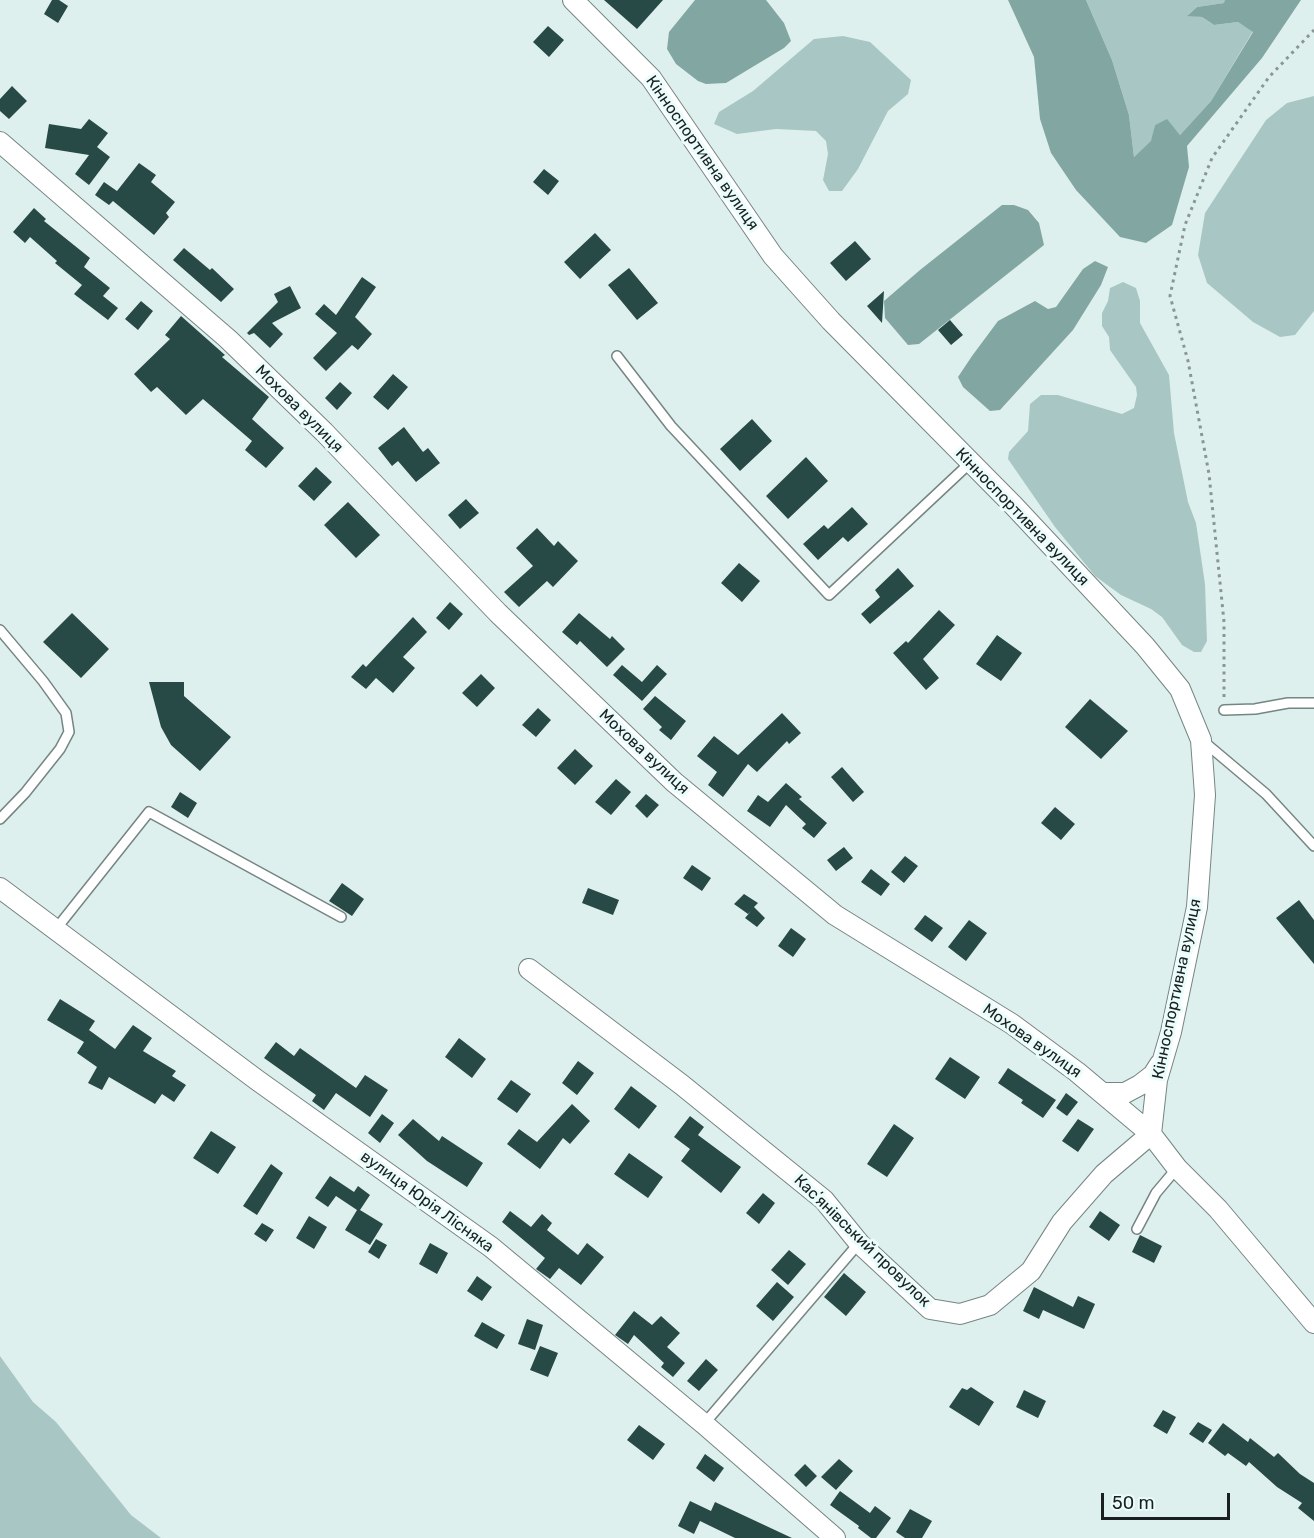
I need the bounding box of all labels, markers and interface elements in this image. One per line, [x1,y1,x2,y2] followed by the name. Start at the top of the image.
[641,72,763,234] street label: Кінноспортивна вулиця
[251,361,347,457] street label: Мохова вулиця
[951,444,1093,590] street label: Кінноспортивна вулиця
[595,705,693,799] street label: Мохова вулиця
[1148,897,1206,1081] street label: Кінноспортивна вулиця
[979,1000,1085,1082] street label: Мохова вулиця
[357,1147,497,1257] street label: вулиця Юрія Лісняка
[790,1171,934,1311] street label: Касʼянівський провулок
[1104,1481,1233,1519] scale bar
[1112,1492,1155,1514] text: 50 m

